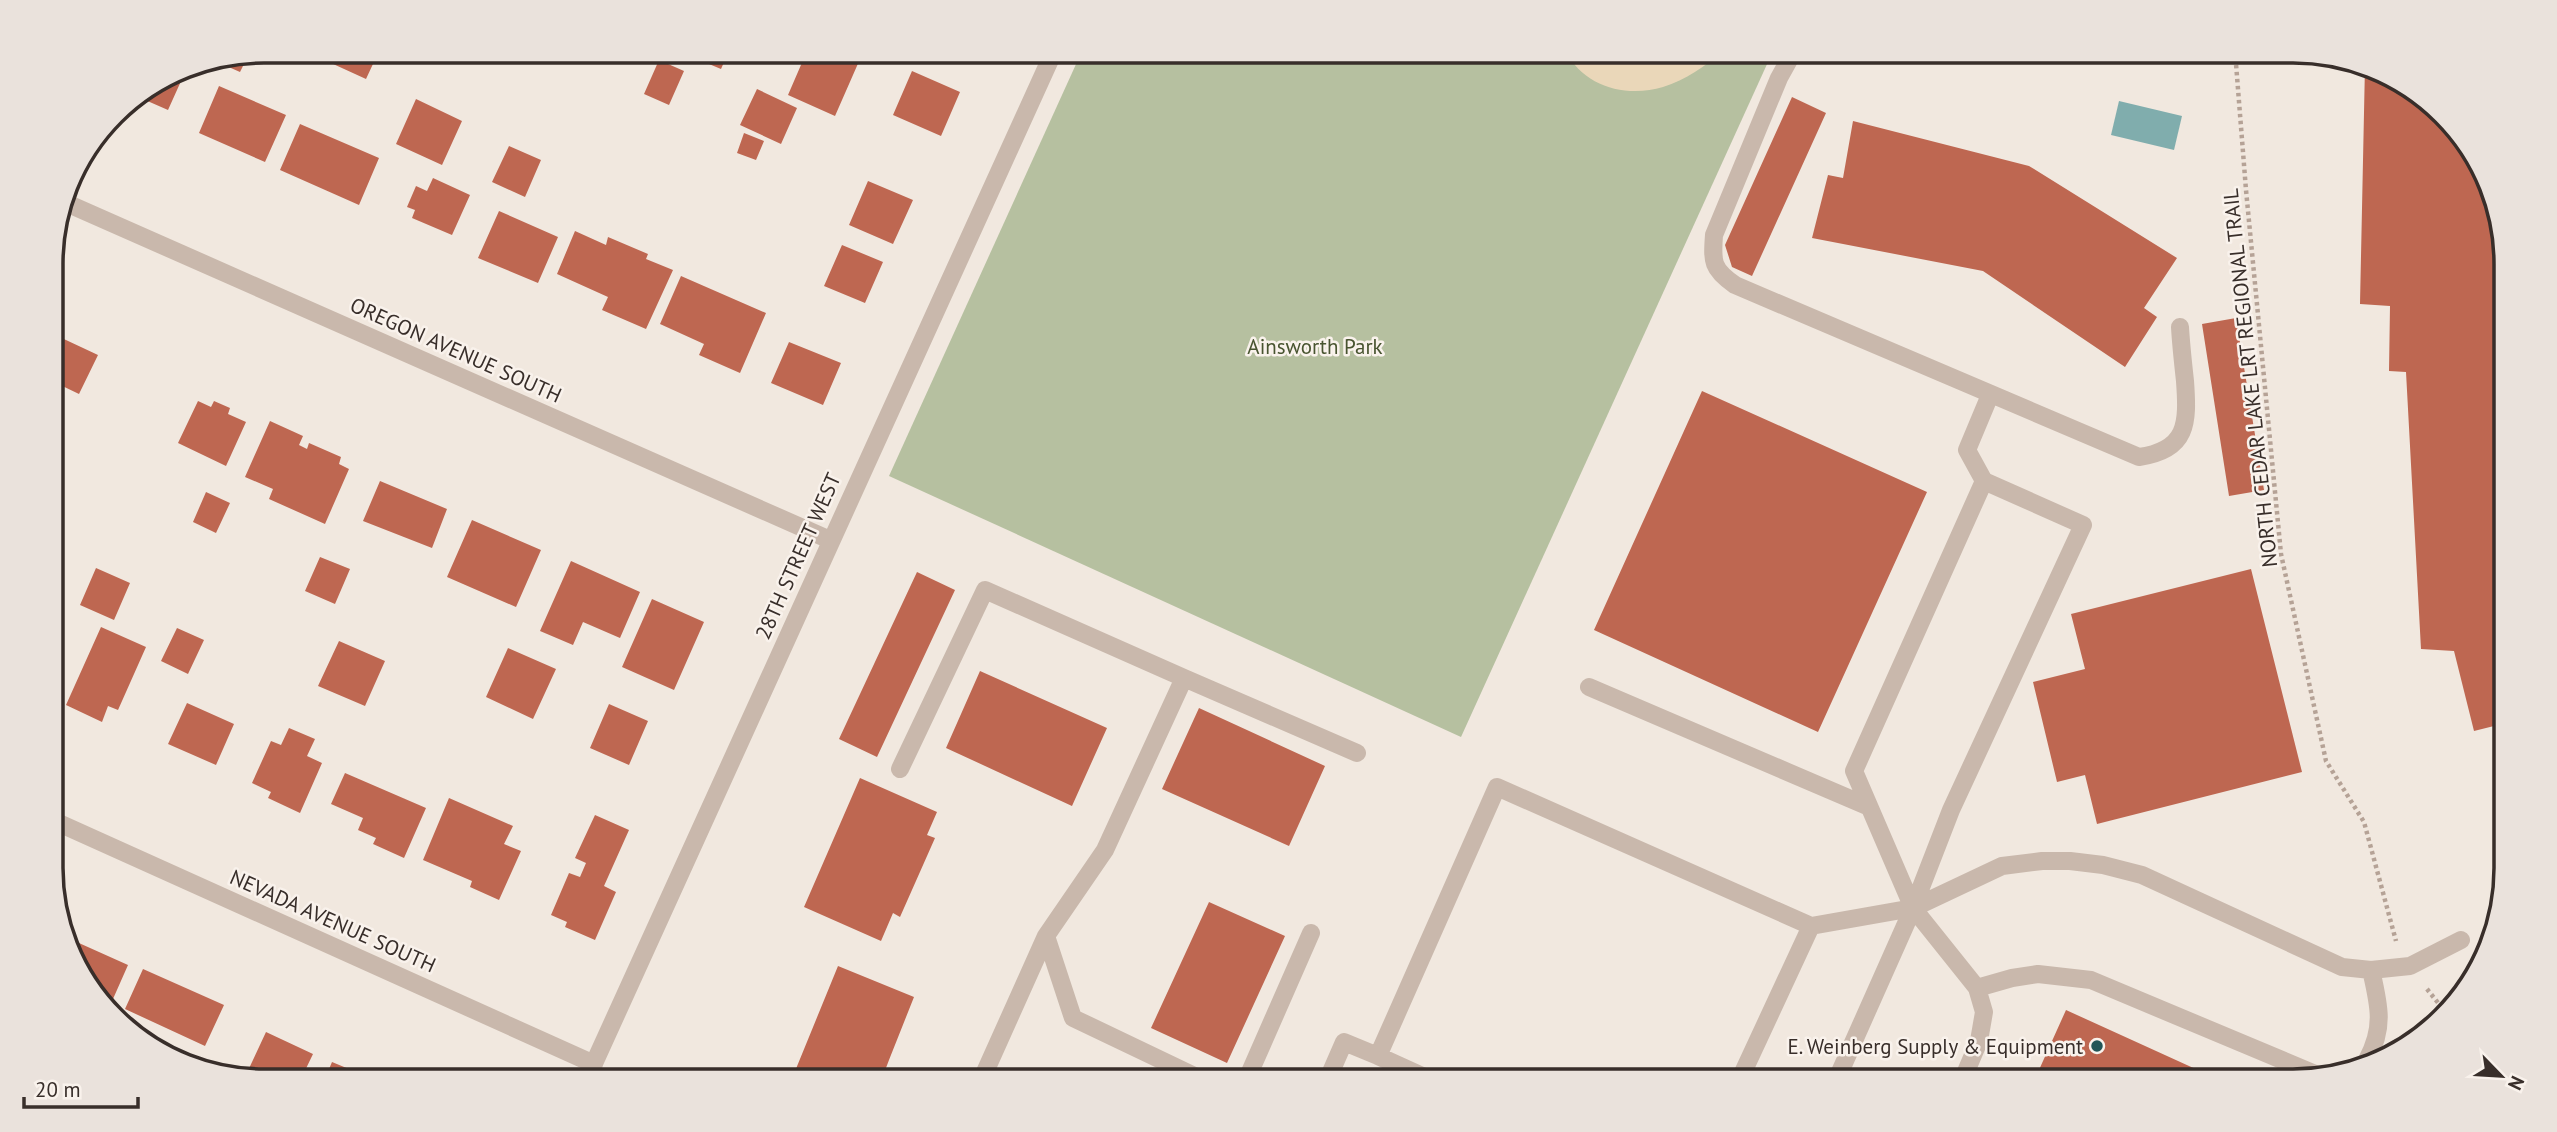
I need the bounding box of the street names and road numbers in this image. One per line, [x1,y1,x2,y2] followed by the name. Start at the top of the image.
[2217,187,2283,569] street label: NORTH CEDAR LAKE LRT REGIONAL TRAIL
[346,291,566,409] street label: OREGON AVENUE SOUTH
[749,468,847,644] street label: 28TH STREET WEST
[226,863,440,979] street label: NEVADA AVENUE SOUTH

